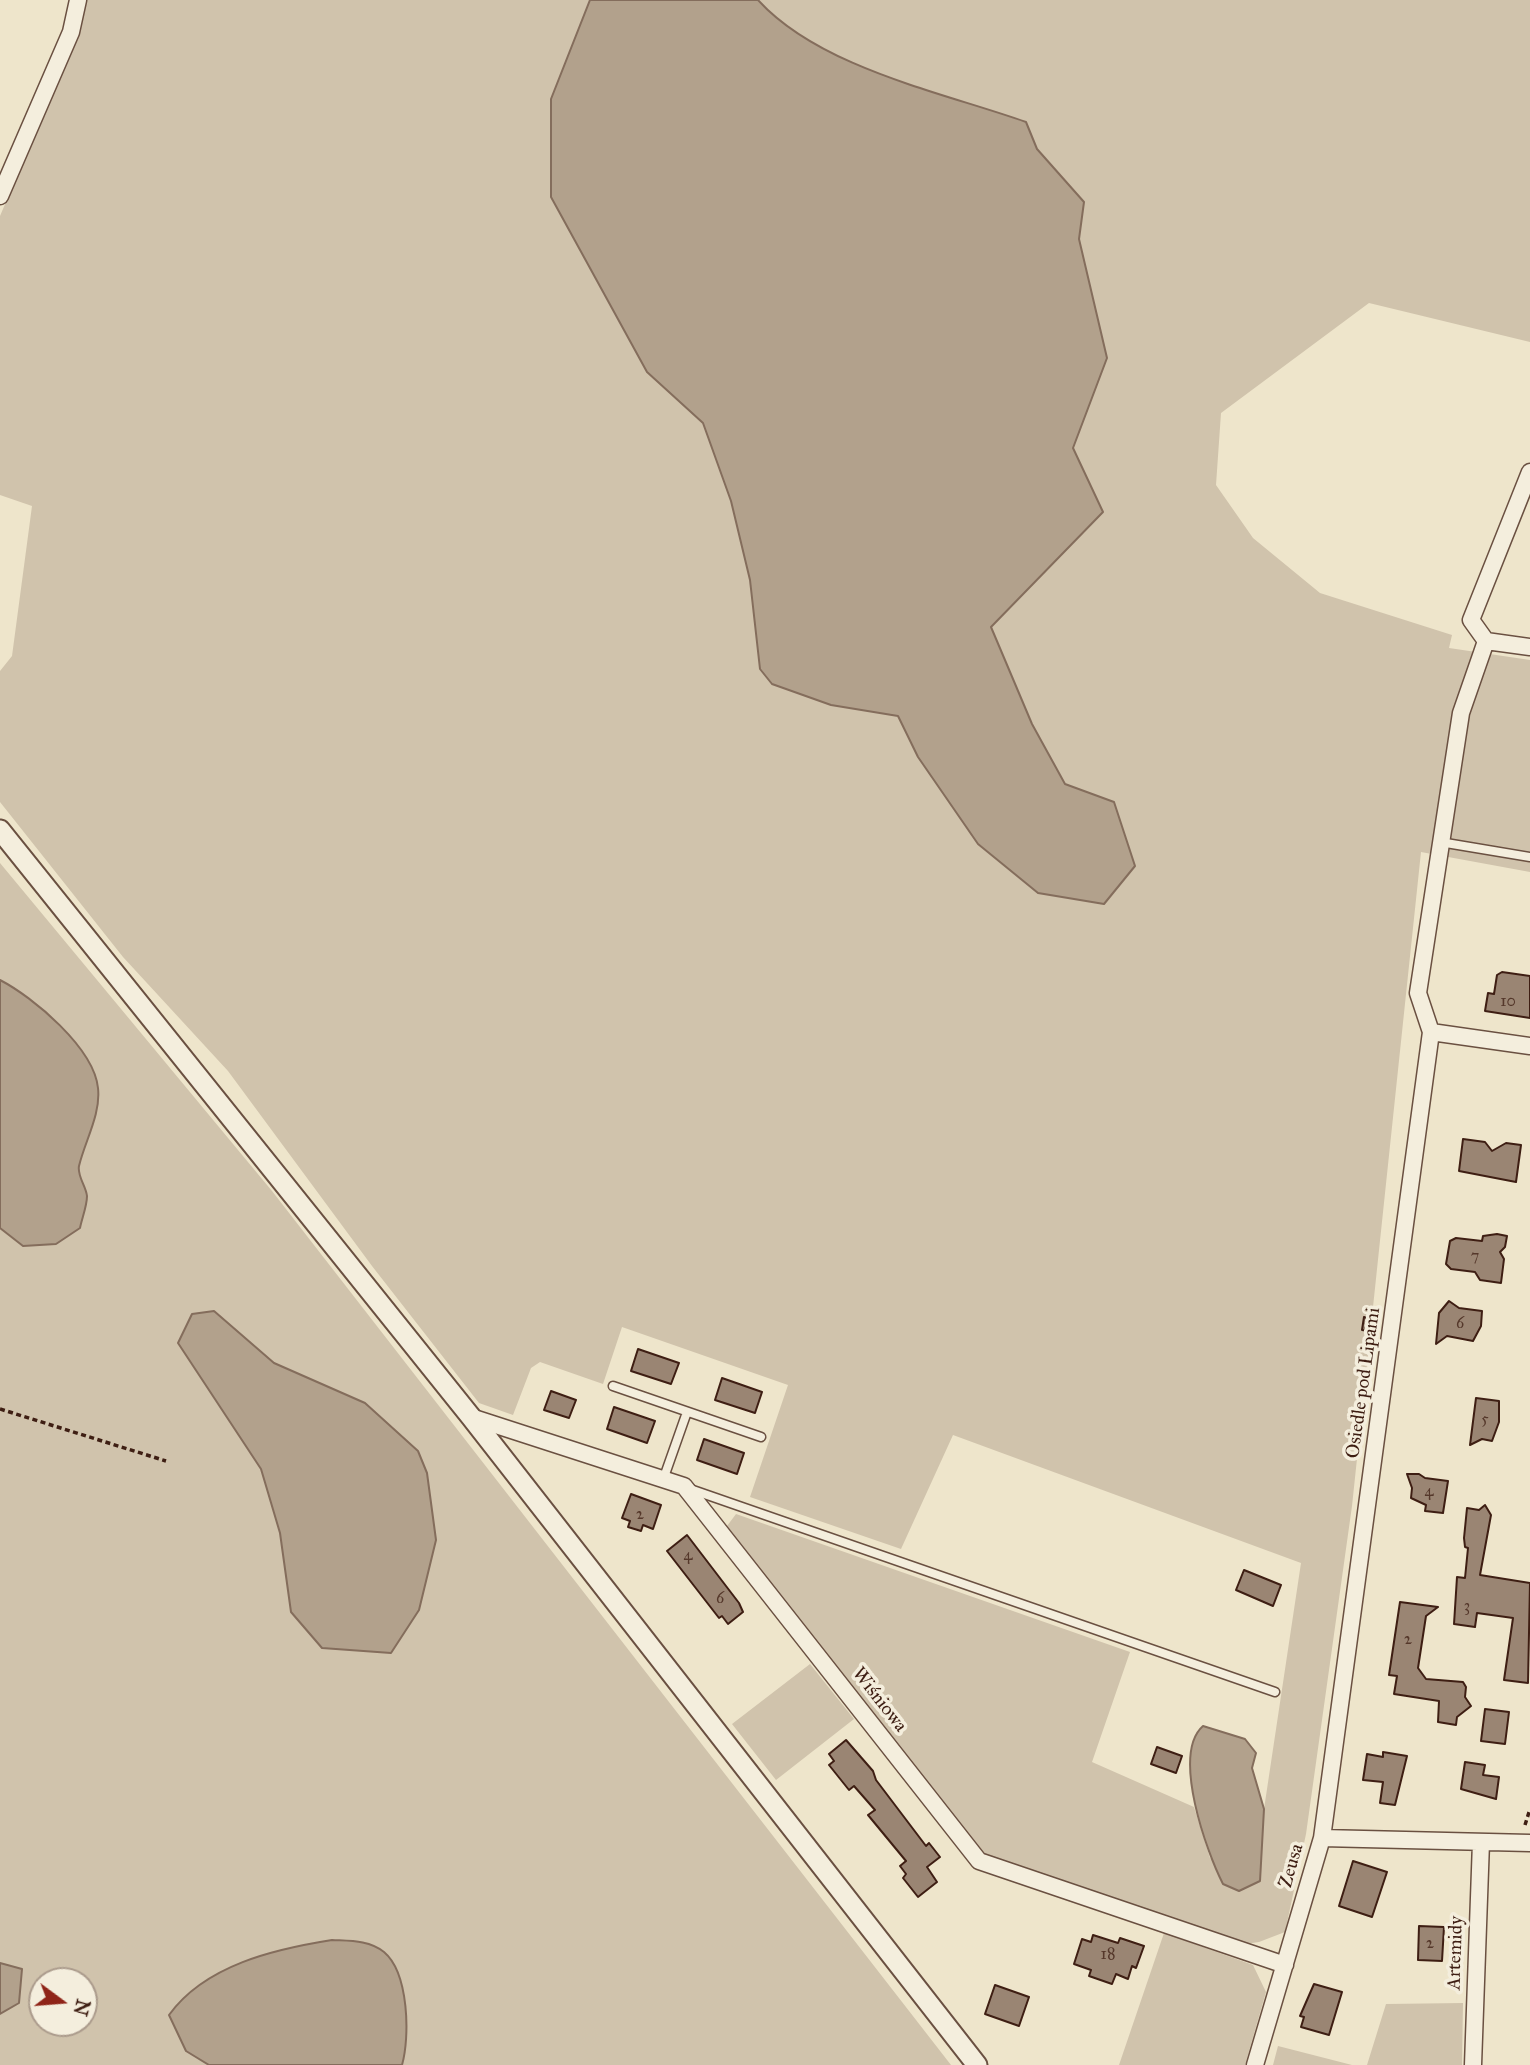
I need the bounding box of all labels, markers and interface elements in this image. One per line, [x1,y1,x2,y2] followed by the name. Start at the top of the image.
[1500,992,1516,1012] house number: 10
[1471,1247,1479,1267] house number: 7
[1342,1306,1386,1460] street label: Osiedle pod Lipami
[1456,1314,1464,1334] house number: 6
[1481,1410,1489,1430] house number: 5
[1425,1482,1433,1502] house number: 4
[636,1505,644,1525] house number: 2
[684,1546,692,1566] house number: 4
[716,1589,724,1609] house number: 6
[1464,1597,1470,1617] house number: 3
[1404,1630,1412,1650] house number: 2
[847,1663,911,1737] street label: Wiśniowa
[1275,1841,1309,1891] street label: Zeusa
[1443,1916,1469,1990] street label: Artemidy
[1426,1934,1434,1954] house number: 2
[1101,1945,1115,1965] house number: 18
[28,1967,98,2037] north arrow
[68,1996,95,2018] text: N

